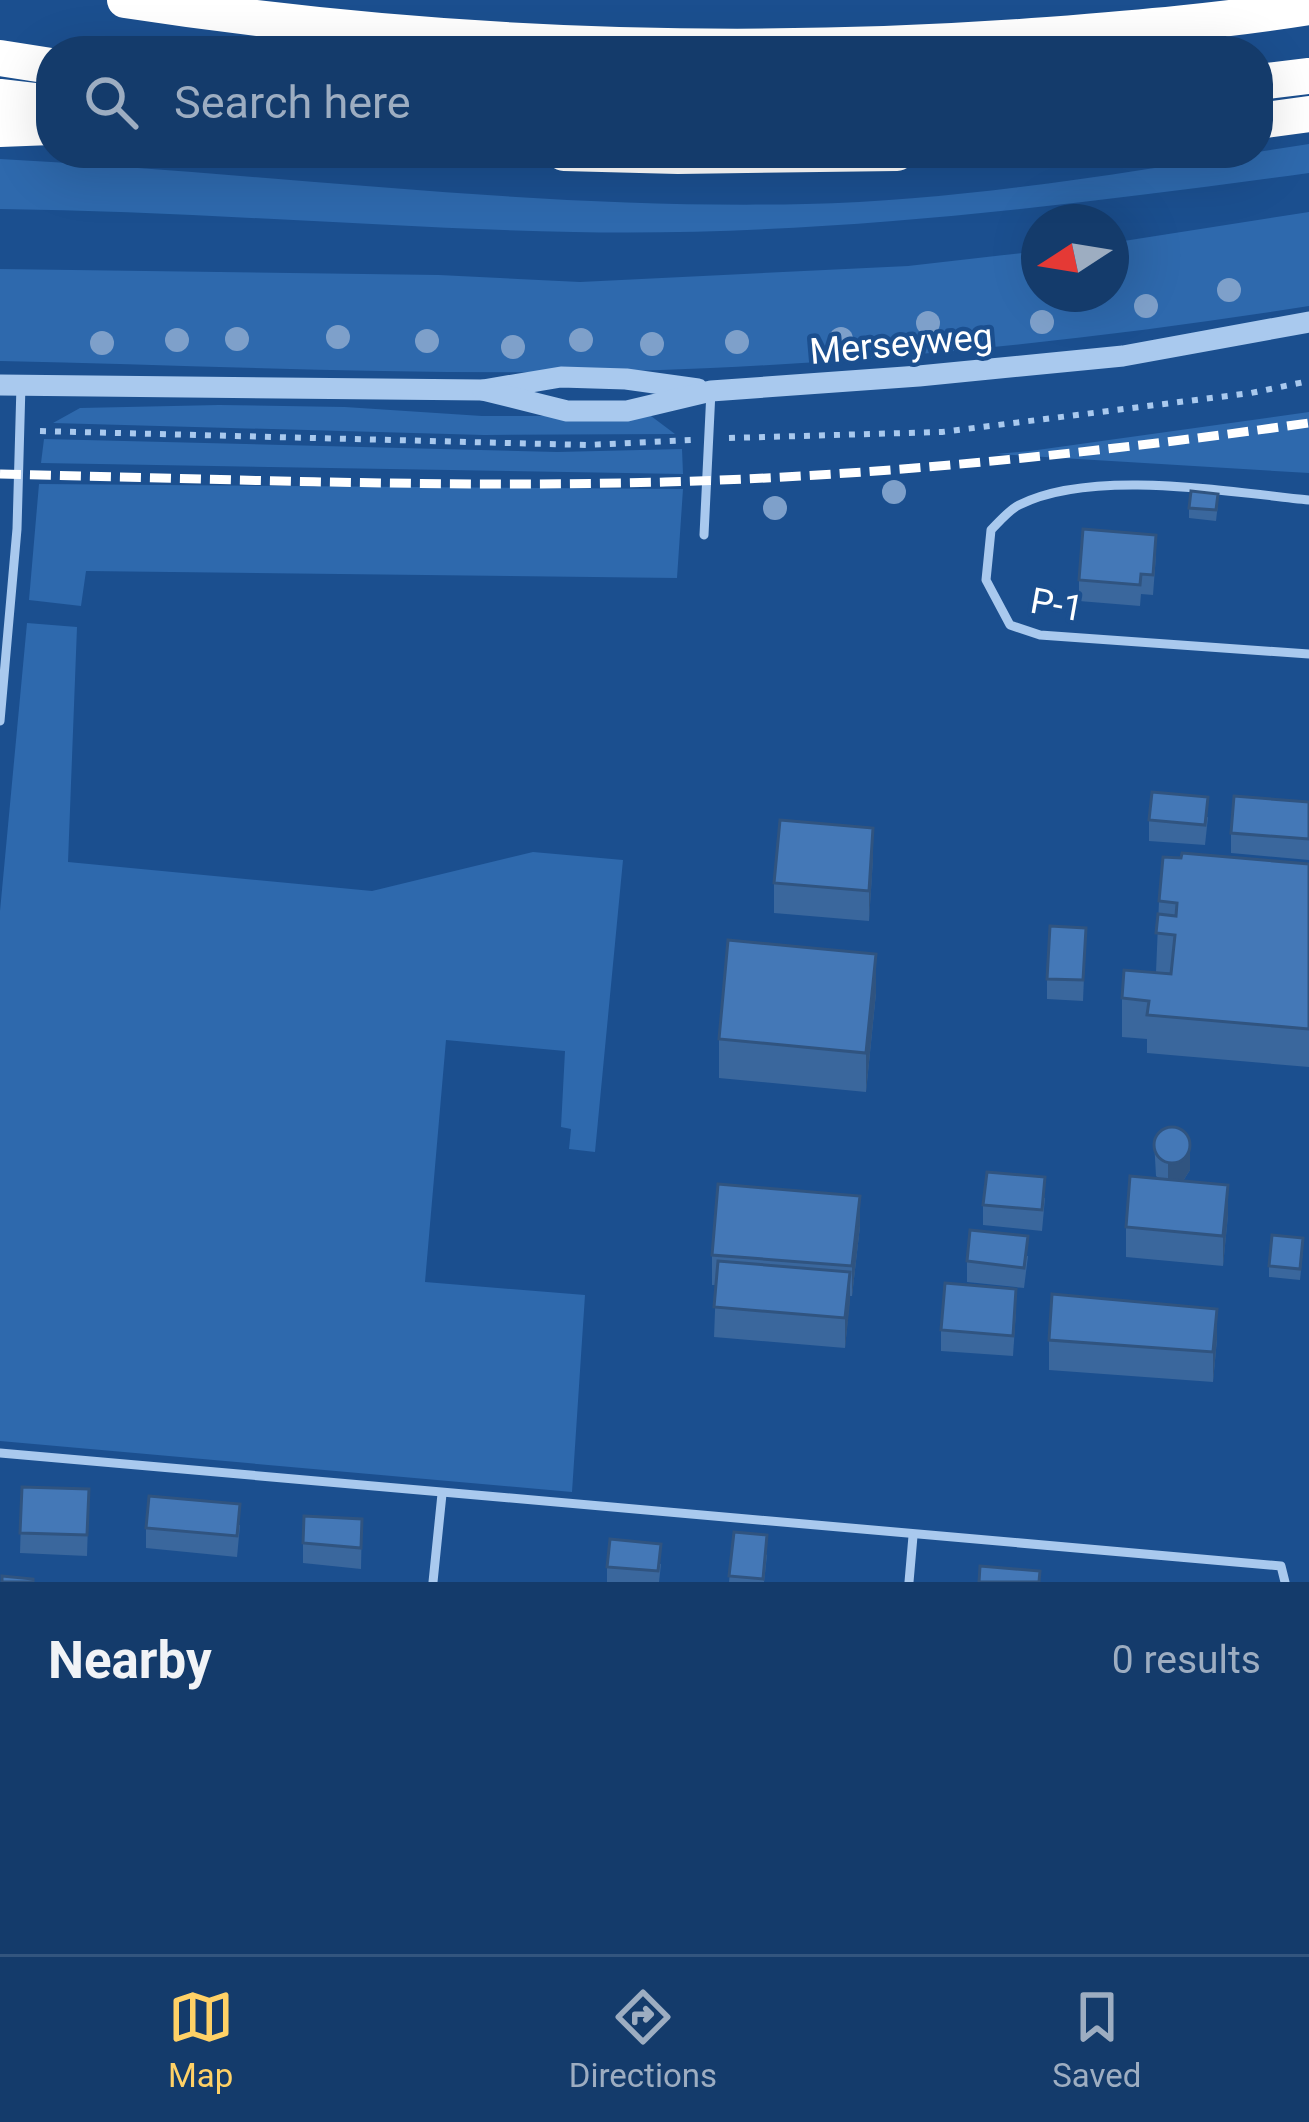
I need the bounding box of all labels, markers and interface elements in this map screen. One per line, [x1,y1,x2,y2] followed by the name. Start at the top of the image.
[36,36,1273,168] search box
[78,69,144,135] icon: search
[174,76,411,129] text: Search here
[1021,204,1129,312] north arrow
[808,315,994,373] street label: Merseyweg
[1027,580,1087,630] street label: P-1
[48,1631,212,1690] text: Nearby
[1112,1637,1261,1683] text: 0 results
[168,1984,234,2095] tab: Map
[569,1984,717,2095] tab: Directions
[1052,1984,1141,2095] tab: Saved

